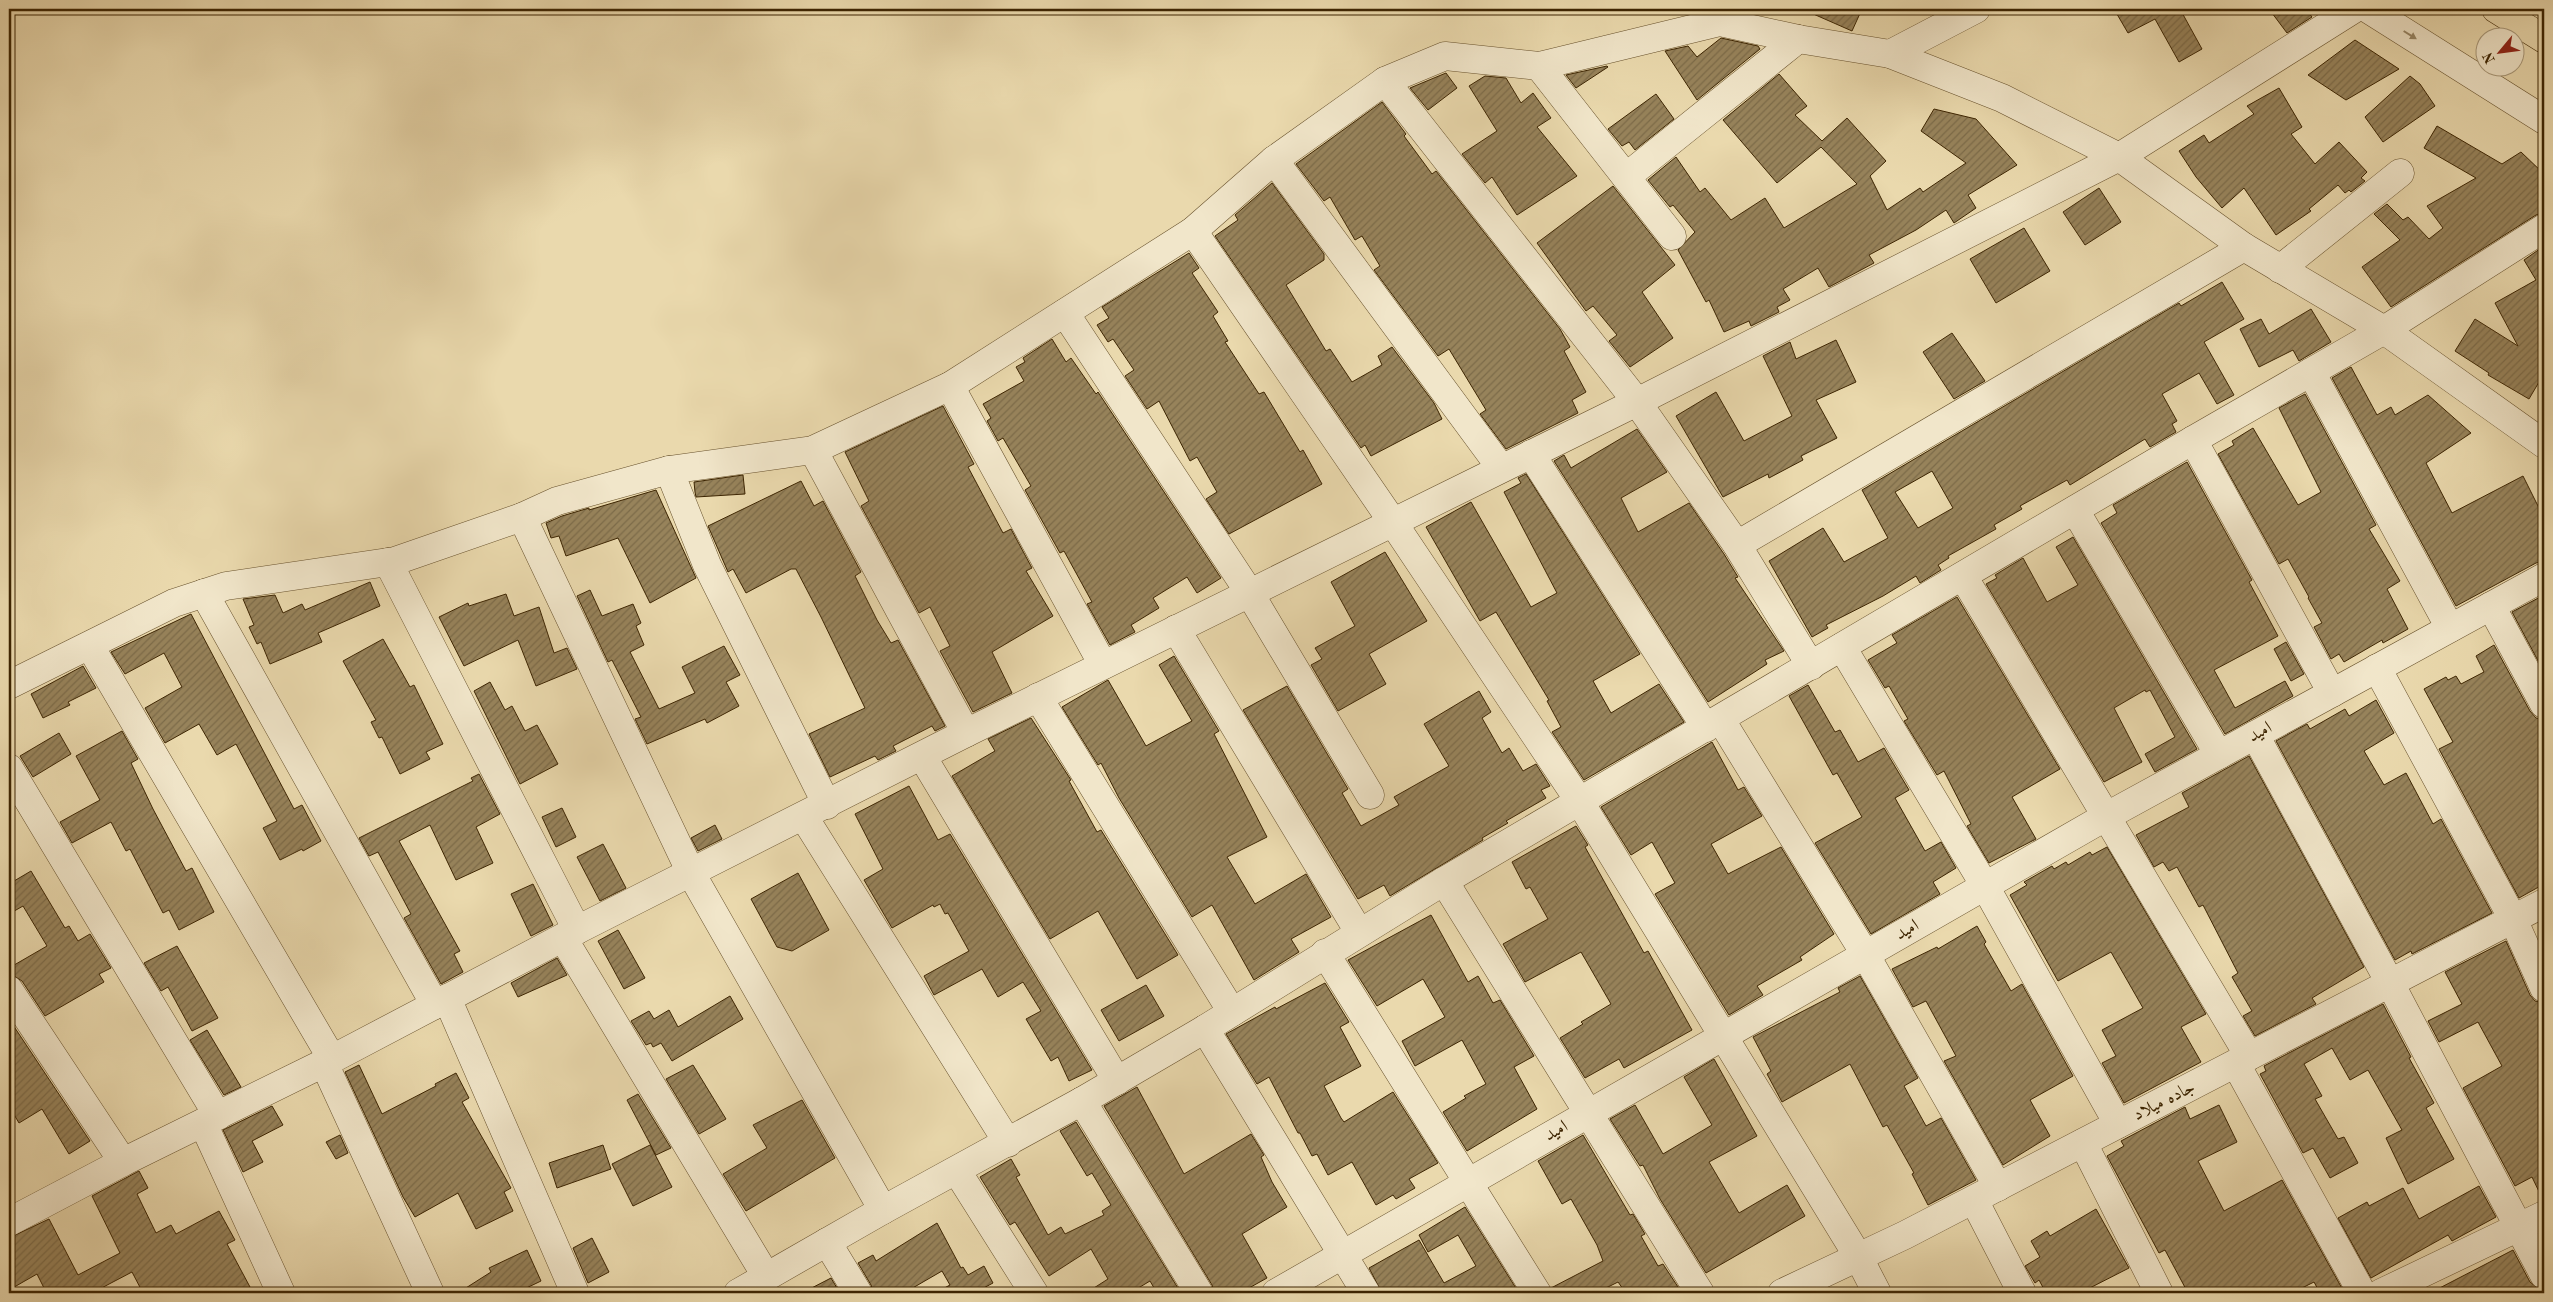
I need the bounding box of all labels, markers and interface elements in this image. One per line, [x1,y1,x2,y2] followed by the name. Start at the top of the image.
[2476,28,2526,78] north arrow
[2403,30,2416,40] one-way arrow
[2481,49,2498,66] text: N
[2245,718,2275,746] street label: امید
[1892,916,1922,944] street label: امید
[2130,1078,2198,1124] street label: جاده میلاد
[1541,1117,1571,1145] street label: امید

